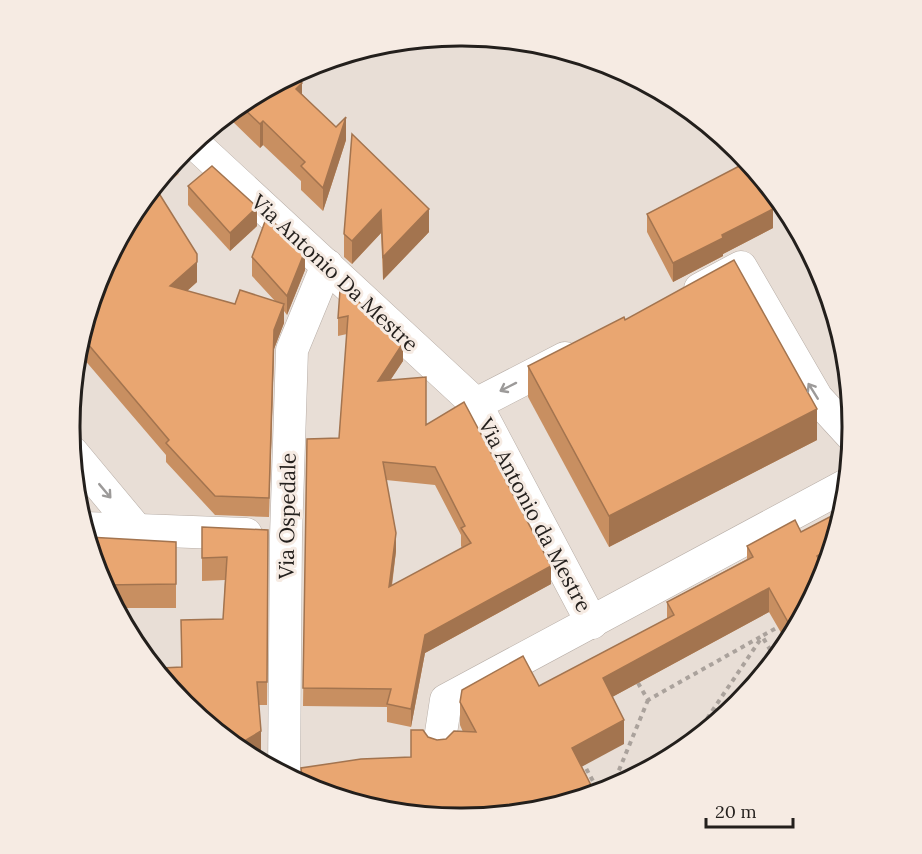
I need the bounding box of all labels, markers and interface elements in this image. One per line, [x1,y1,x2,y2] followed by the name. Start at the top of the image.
[245,188,424,357] street label: Via Antonio Da Mestre
[500,382,518,393] one-way arrow
[807,383,819,400] one-way arrow
[472,412,598,617] street label: Via Antonio da Mestre
[272,453,302,580] street label: Via Ospedale
[98,483,111,499] one-way arrow
[706,791,793,829] scale bar
[715,800,757,823] text: 20 m

